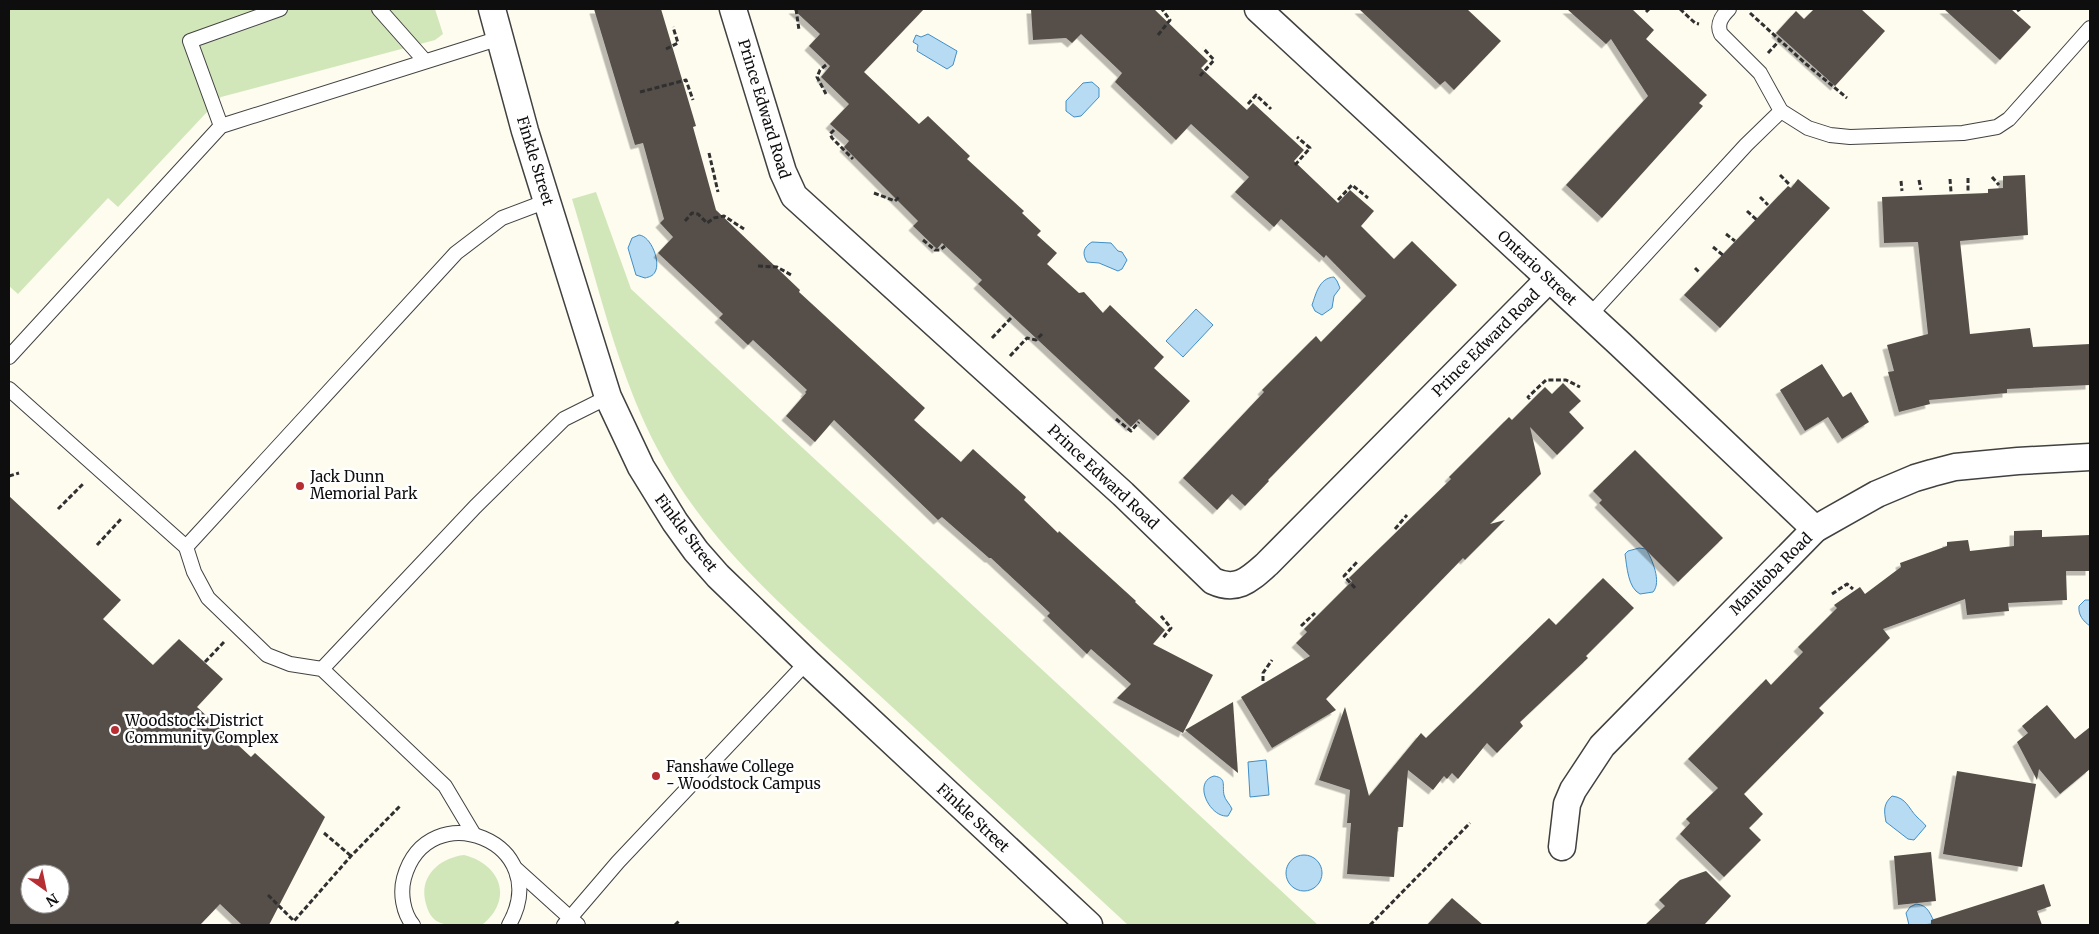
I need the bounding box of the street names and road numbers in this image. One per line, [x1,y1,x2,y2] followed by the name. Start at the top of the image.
[734,37,795,181] street label: Prince Edward Road
[513,114,558,208] street label: Finkle Street
[1494,226,1581,309] street label: Ontario Street
[1428,285,1544,401] street label: Prince Edward Road
[1044,420,1163,533] street label: Prince Edward Road
[651,490,722,575] street label: Finkle Street
[1725,528,1816,619] street label: Manitoba Road
[933,779,1014,856] street label: Finkle Street

